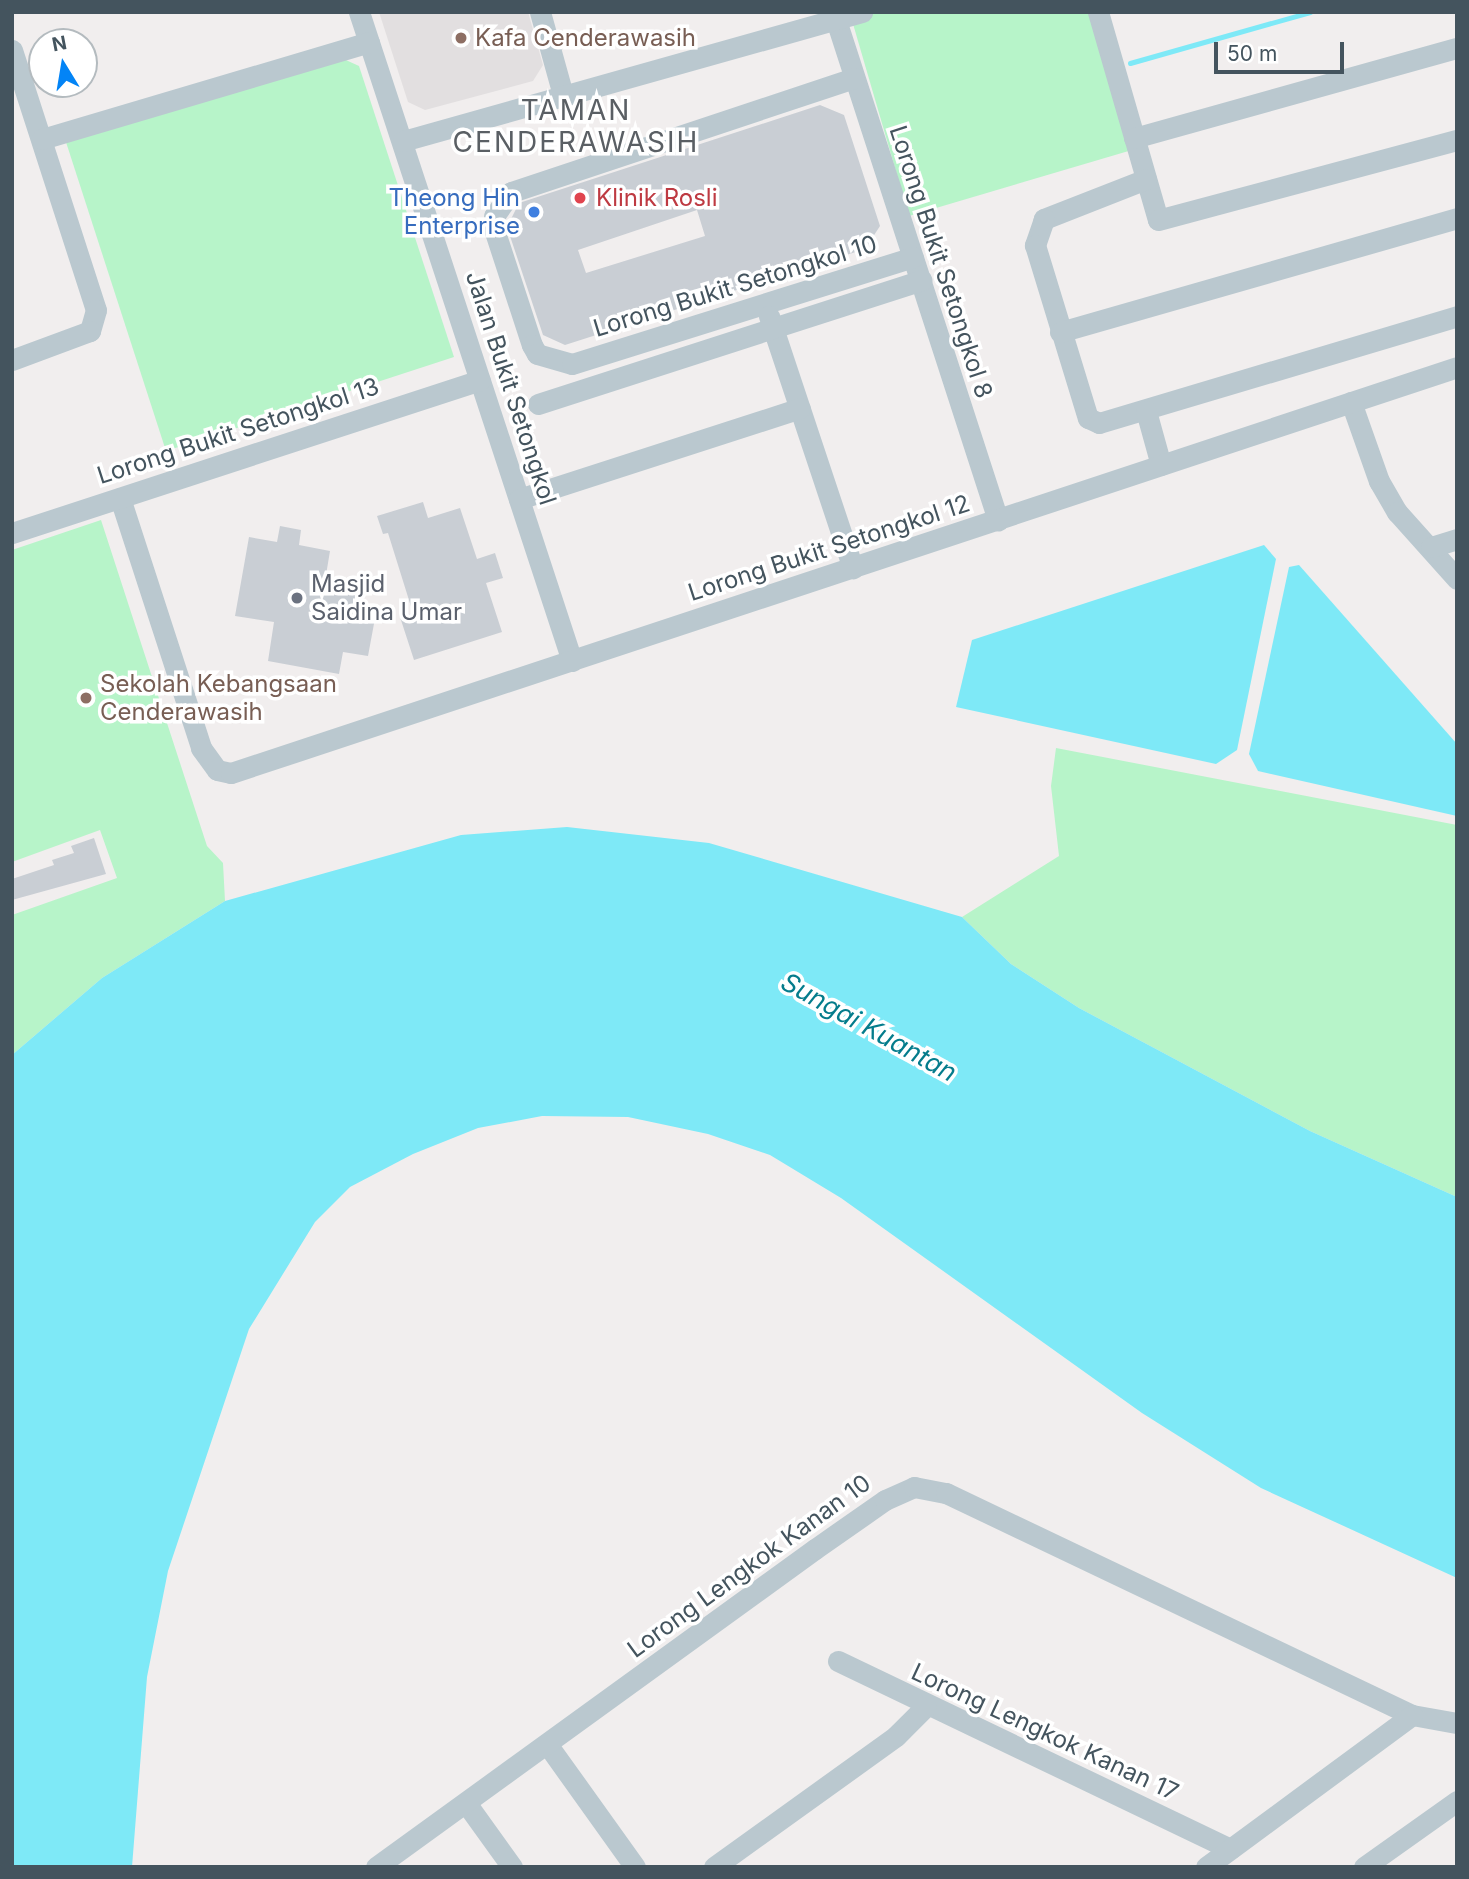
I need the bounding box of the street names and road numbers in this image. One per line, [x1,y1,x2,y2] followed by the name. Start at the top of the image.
[883,122,999,402] street label: Lorong Bukit Setongkol 8
[590,229,880,343] street label: Lorong Bukit Setongkol 10
[460,268,562,508] street label: Jalan Bukit Setongkol
[93,372,383,490] street label: Lorong Bukit Setongkol 13
[685,489,973,607] street label: Lorong Bukit Setongkol 12
[622,1468,876,1664] street label: Lorong Lengkok Kanan 10
[907,1657,1183,1807] street label: Lorong Lengkok Kanan 17

